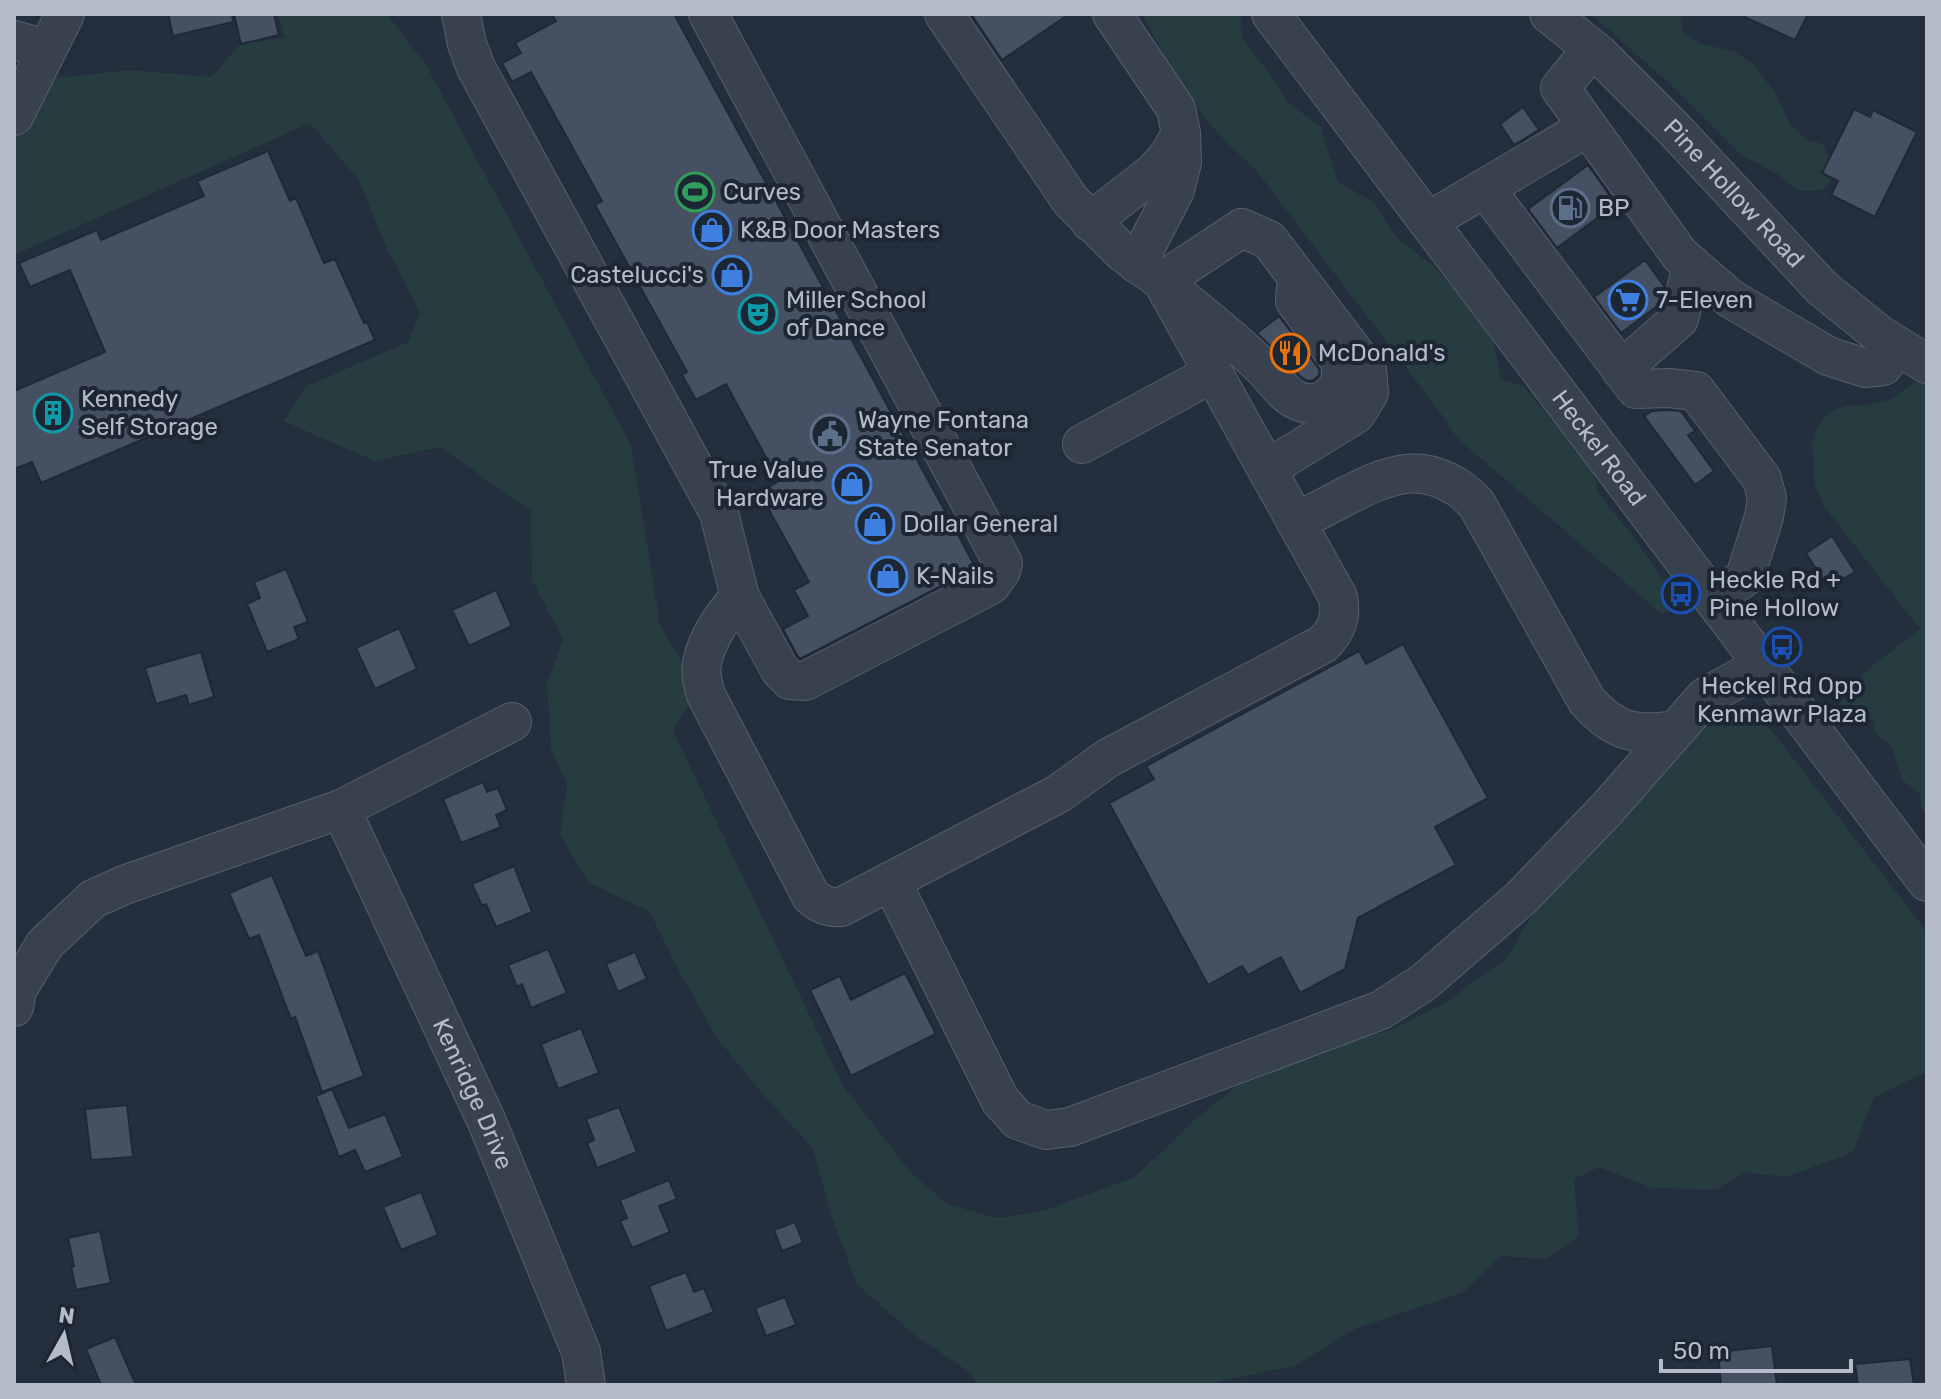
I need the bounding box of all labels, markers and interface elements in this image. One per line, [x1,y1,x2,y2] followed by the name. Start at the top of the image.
[1658,113,1810,273] street label: Pine Hollow Road
[674,171,716,213] sports icon: Curves
[723,178,801,206] place label: Curves
[1549,187,1591,229] fuel station icon: BP
[1598,194,1629,222] place label: BP
[691,209,733,251] shop icon: K&B Door Masters
[740,216,940,244] place label: K&B Door Masters
[711,254,753,296] shop icon: Castelucci's
[570,261,704,289] place label: Castelucci's
[1607,279,1649,321] supermarket icon: 7-Eleven
[786,286,927,342] place label: Miller School of Dance
[1656,286,1753,314] place label: 7-Eleven
[737,293,779,335] theatre icon: Miller School of Dance
[1269,332,1311,374] restaurant icon: McDonald's
[1318,339,1445,367] place label: McDonald's
[81,385,218,441] place label: Kennedy Self Storage
[1546,385,1652,511] street label: Heckel Road
[32,392,74,434] building icon: Kennedy Self Storage
[858,406,1029,462] place label: Wayne Fontana State Senator
[809,413,851,455] public building icon: Wayne Fontana State Senator
[708,456,824,512] place label: True Value Hardware
[831,463,873,505] shop icon: True Value Hardware
[854,503,896,545] shop icon: Dollar General
[903,510,1058,538] place label: Dollar General
[867,555,909,597] shop icon: K-Nails
[916,562,994,590] place label: K-Nails
[1709,566,1841,622] place label: Heckle Rd + Pine Hollow
[1660,573,1702,615] bus stop icon: Heckle Rd + Pine Hollow
[1761,626,1803,668] bus stop icon: Heckel Rd Opp Kenmawr Plaza
[1697,672,1867,728] place label: Heckel Rd Opp Kenmawr Plaza
[427,1014,519,1173] street label: Kenridge Drive
[24,1295,104,1375] north arrow
[57,1301,76,1330] text: N
[1661,1323,1851,1373] scale bar
[1673,1337,1730,1365] text: 50 m

